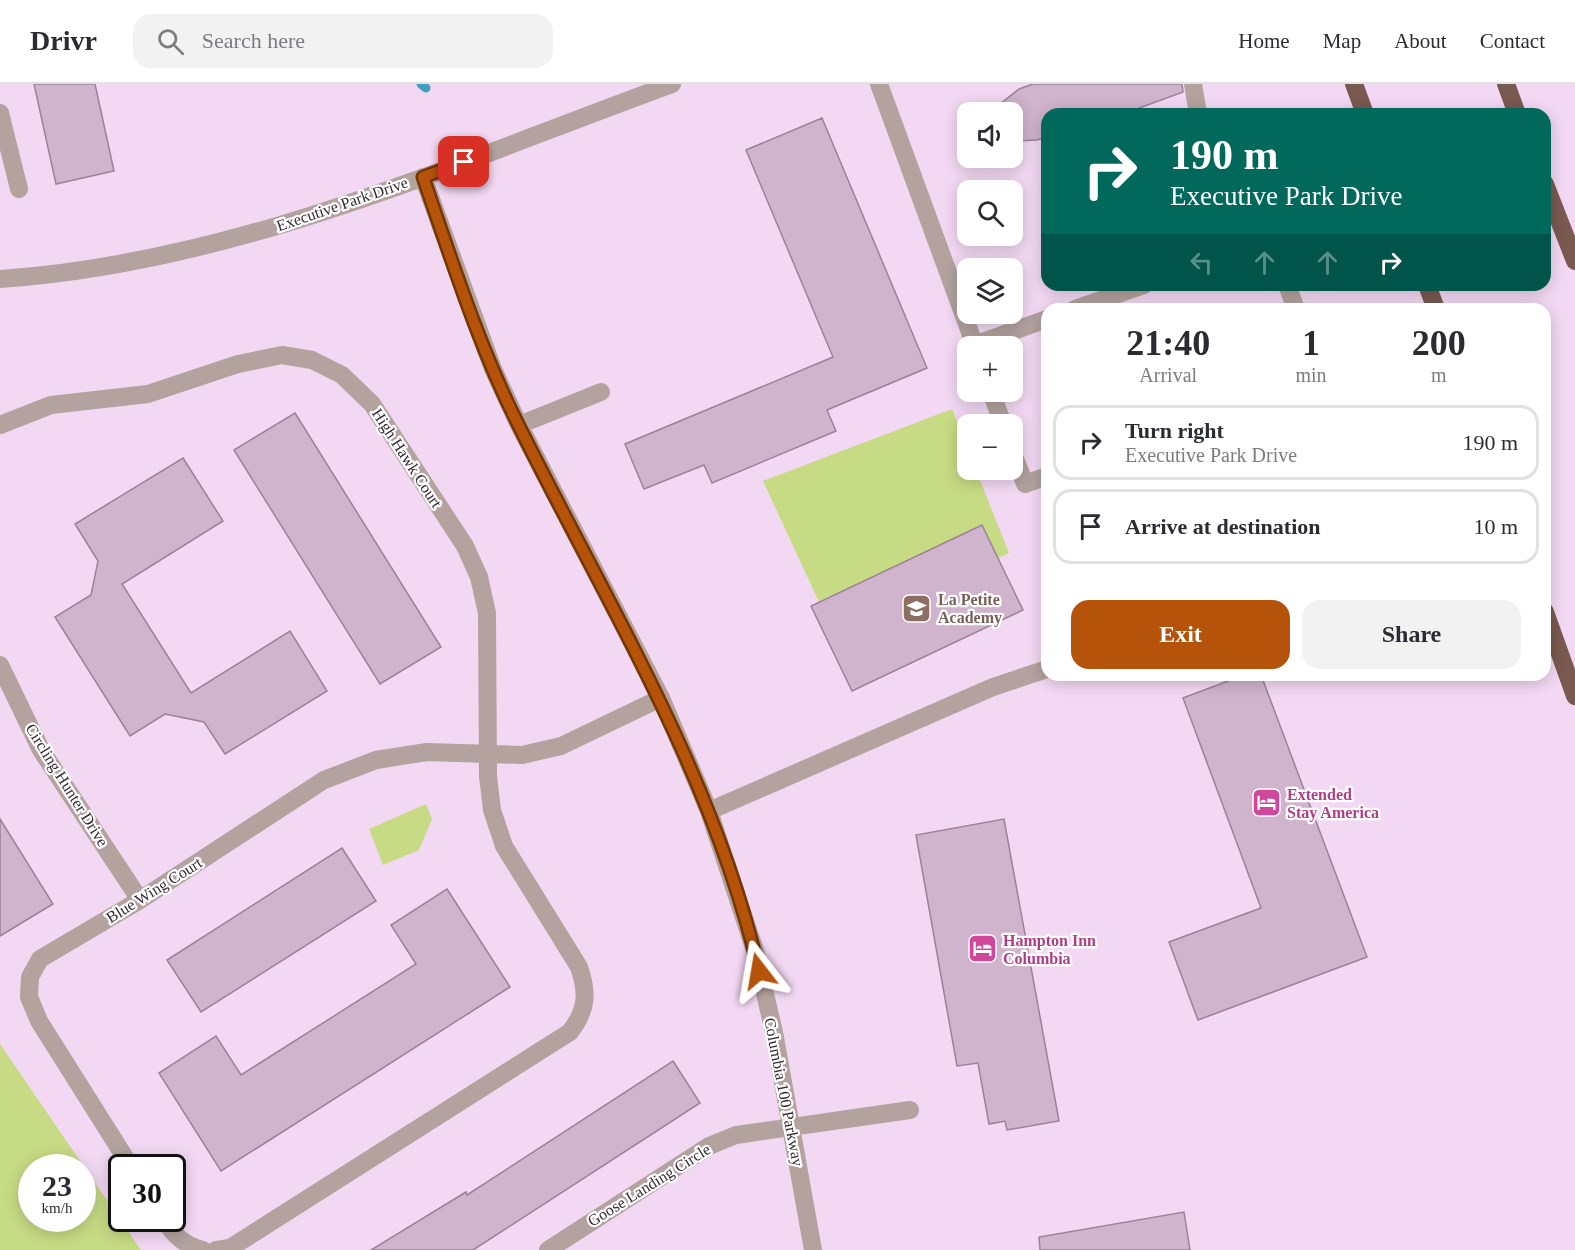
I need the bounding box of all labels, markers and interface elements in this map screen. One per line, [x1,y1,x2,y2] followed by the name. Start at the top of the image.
[133,14,553,68] search box
[30,25,97,56] text: Drivr
[154,25,187,58] icon: search
[202,28,305,53] text: Search here
[1238,29,1290,53] text: Home
[1323,29,1361,53] text: Map
[1394,29,1447,53] text: About
[1480,29,1545,53] text: Contact
[957,102,1023,480] map controls
[957,102,1023,168] button: sound
[1071,132,1149,210] icon: right
[1170,132,1279,178] text: 190 m
[438,136,489,187] pin
[447,145,480,178] icon: arrive
[274,174,410,234] street label: Executive Park Drive
[957,180,1023,246] button: search
[1170,181,1402,211] text: Executive Park Drive
[1185,246,1218,279] icon: left
[1248,246,1281,279] icon: ahead
[1311,246,1344,279] icon: ahead
[1374,246,1407,279] icon: right
[957,258,1023,324] button: layers
[1126,323,1210,363] text: 21:40
[1302,323,1320,363] text: 1
[1412,323,1466,363] text: 200
[957,336,1023,402] button: +
[1139,364,1197,386] text: Arrival
[1295,364,1327,386] text: min
[1431,364,1447,386] text: m
[368,405,446,512] street label: High Hawk Court
[957,414,1023,480] button: −
[1125,418,1224,443] text: Turn right
[1074,426,1107,459] icon: right
[1462,430,1518,455] text: 190 m
[1125,444,1297,466] text: Executive Park Drive
[1074,510,1107,543] icon: arrive
[1125,514,1321,539] text: Arrive at destination
[1473,514,1518,539] text: 10 m
[938,591,1002,627] place label: La Petite Academy
[901,592,933,624] school or university icon: La Petite Academy
[1071,600,1290,669] button: Exit
[1302,600,1521,669] button: Share
[22,721,112,850] street label: Circling Hunter Drive
[1287,786,1379,822] place label: Extended Stay America
[1250,787,1282,819] hotel icon: Extended Stay America
[103,854,206,927] street label: Blue Wing Court
[1003,932,1096,967] place label: Hampton Inn Columbia
[966,933,998,965] hotel icon: Hampton Inn Columbia
[727,939,791,1003] position arrow
[760,1016,807,1168] street label: Columbia 100 Parkway
[585,1140,714,1230] street label: Goose Landing Circle
[108,1154,186,1232] speed limit sign: 30
[42,1169,72,1202] text: 23
[42,1200,72,1216] text: km/h

